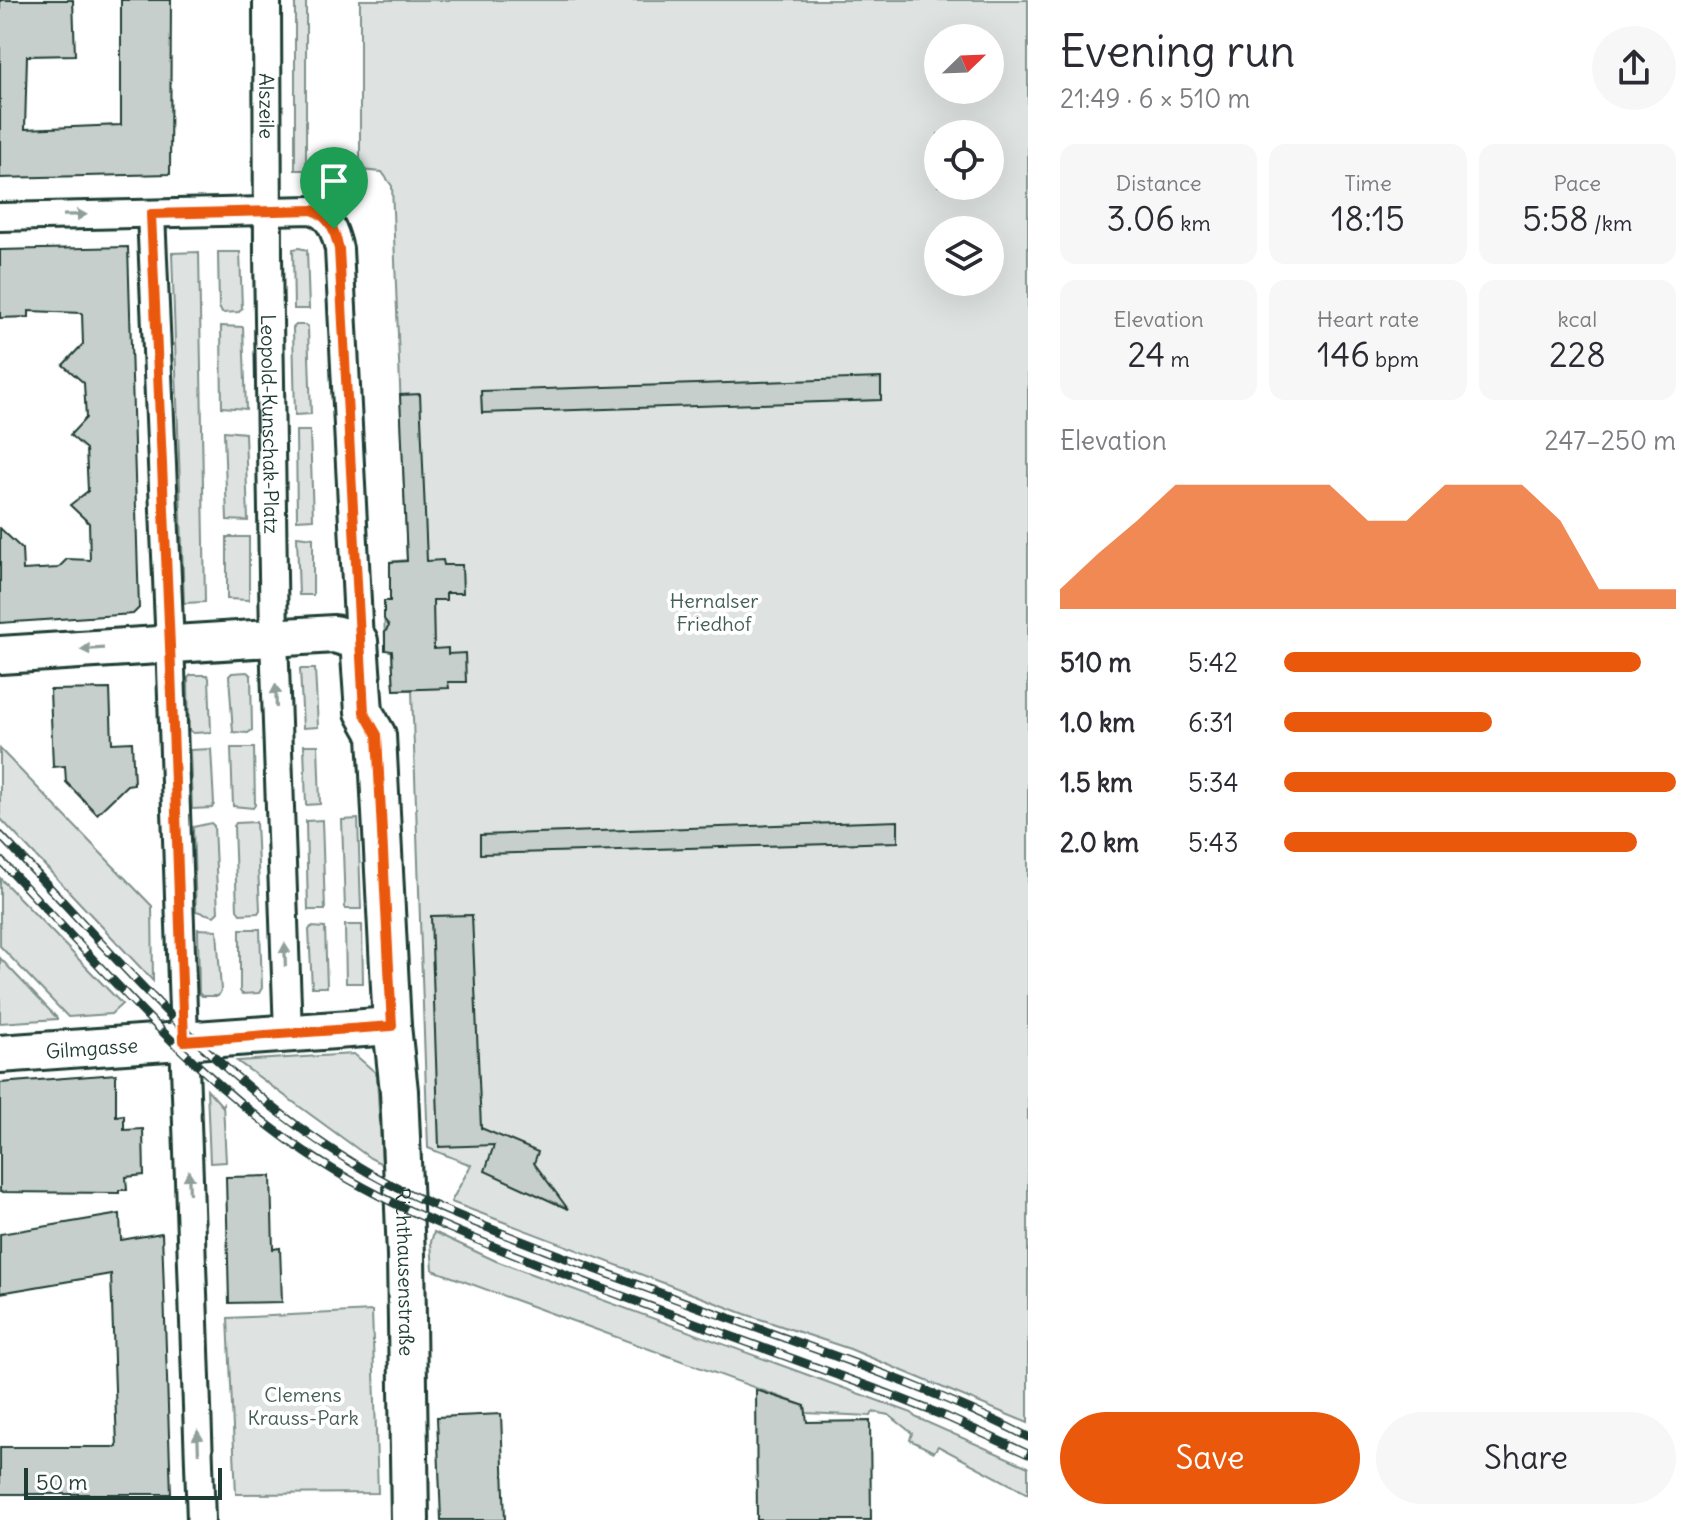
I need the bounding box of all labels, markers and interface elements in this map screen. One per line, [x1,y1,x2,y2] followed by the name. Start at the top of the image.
[924,24,1004,104] north arrow
[924,24,1004,296] map controls
[1060,24,1295,79] text: Evening run
[1592,26,1676,110] button: share
[255,73,280,139] street label: Alszeile
[1060,82,1250,115] text: 21:49 · 6 × 510 m
[924,120,1004,200] button: locate
[300,147,368,229] pin
[312,159,356,203] icon: arrive
[1116,169,1202,197] text: Distance
[1344,169,1392,197] text: Time
[1553,169,1601,197] text: Pace
[1107,197,1175,240] text: 3.06
[1331,197,1405,240] text: 18:15
[1522,197,1589,240] text: 5:58
[63,209,88,221] one-way arrow
[1175,209,1211,237] text: km
[1589,209,1632,237] text: /km
[924,216,1004,296] button: layers
[1114,305,1204,333] text: Elevation
[1317,305,1419,333] text: Heart rate
[1558,305,1597,333] text: kcal
[256,314,285,534] street label: Leopold-Kunschak-Platz
[1128,333,1165,376] text: 24
[1317,333,1370,376] text: 146
[1549,333,1606,376] text: 228
[1165,345,1190,373] text: m
[1370,345,1419,373] text: bpm
[1060,424,1167,457] text: Elevation
[1545,424,1676,457] text: 247–250 m
[670,588,758,636] park label: Hernalser Friedhof
[79,643,104,656] one-way arrow
[1060,646,1131,679] text: 510 m
[1188,646,1238,679] text: 5:42
[269,683,282,708] one-way arrow
[1060,706,1135,739] text: 1.0 km
[1188,706,1234,739] text: 6:31
[1060,766,1133,799] text: 1.5 km
[1188,766,1239,799] text: 5:34
[1060,826,1139,859] text: 2.0 km
[1188,826,1239,859] text: 5:43
[279,942,292,968] one-way arrow
[45,1032,139,1063] street label: Gilmgasse
[183,1169,196,1194] one-way arrow
[391,1187,420,1356] street label: Richthausenstraße
[247,1382,359,1430] park label: Clemens Krauss-Park
[1060,1412,1360,1504] button: Save
[1376,1412,1676,1504] button: Share
[192,1429,205,1454] one-way arrow
[24,1464,222,1500] scale bar
[36,1468,88,1496] text: 50 m

